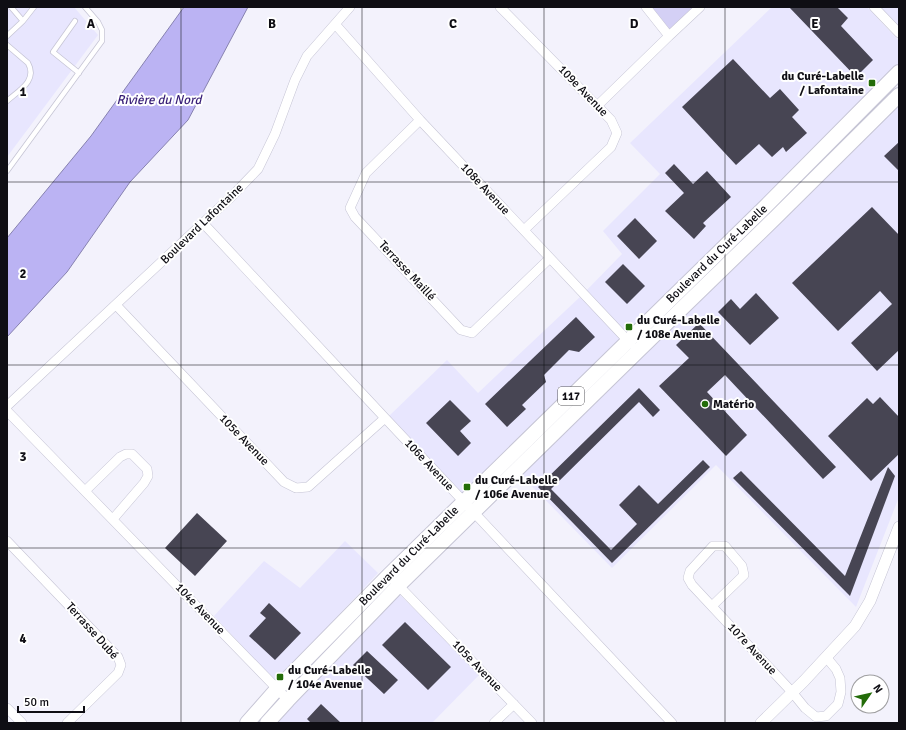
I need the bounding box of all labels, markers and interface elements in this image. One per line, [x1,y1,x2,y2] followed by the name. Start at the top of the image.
[87,16,96,32] text: A
[268,16,276,32] text: B
[449,16,457,32] text: C
[630,16,639,32] text: D
[811,16,819,32] text: E
[555,62,611,120] street label: 109e Avenue
[781,69,864,98] place label: du Curé-Labelle / Lafontaine
[867,78,877,88] marker: du Curé-Labelle / Lafontaine
[19,84,27,100] text: 1
[117,92,204,108] water label: Rivière du Nord
[457,160,513,218] street label: 108e Avenue
[158,181,246,267] street label: Boulevard Lafontaine
[663,202,771,306] street label: Boulevard du Curé-Labelle
[375,238,439,304] street label: Terrasse Maillé
[19,266,27,282] text: 2
[637,313,720,342] place label: du Curé-Labelle / 108e Avenue
[624,322,634,332] marker: du Curé-Labelle / 108e Avenue
[558,387,584,405] road number: 117
[713,397,754,412] place label: Matério
[700,399,710,409] marker: Matério
[216,411,272,469] street label: 105e Avenue
[401,436,457,494] street label: 106e Avenue
[19,449,27,465] text: 3
[475,473,558,502] place label: du Curé-Labelle / 106e Avenue
[462,482,472,492] marker: du Curé-Labelle / 106e Avenue
[356,503,462,609] street label: Boulevard du Curé-Labelle
[172,580,228,638] street label: 104e Avenue
[62,599,122,663] street label: Terrasse Dubé
[724,620,780,678] street label: 107e Avenue
[19,631,27,647] text: 4
[449,637,505,695] street label: 105e Avenue
[288,663,371,692] place label: du Curé-Labelle / 104e Avenue
[275,672,285,682] marker: du Curé-Labelle / 104e Avenue
[850,674,890,714] north arrow
[870,682,885,695] text: N
[18,688,84,714] scale bar
[24,695,49,710] text: 50 m

